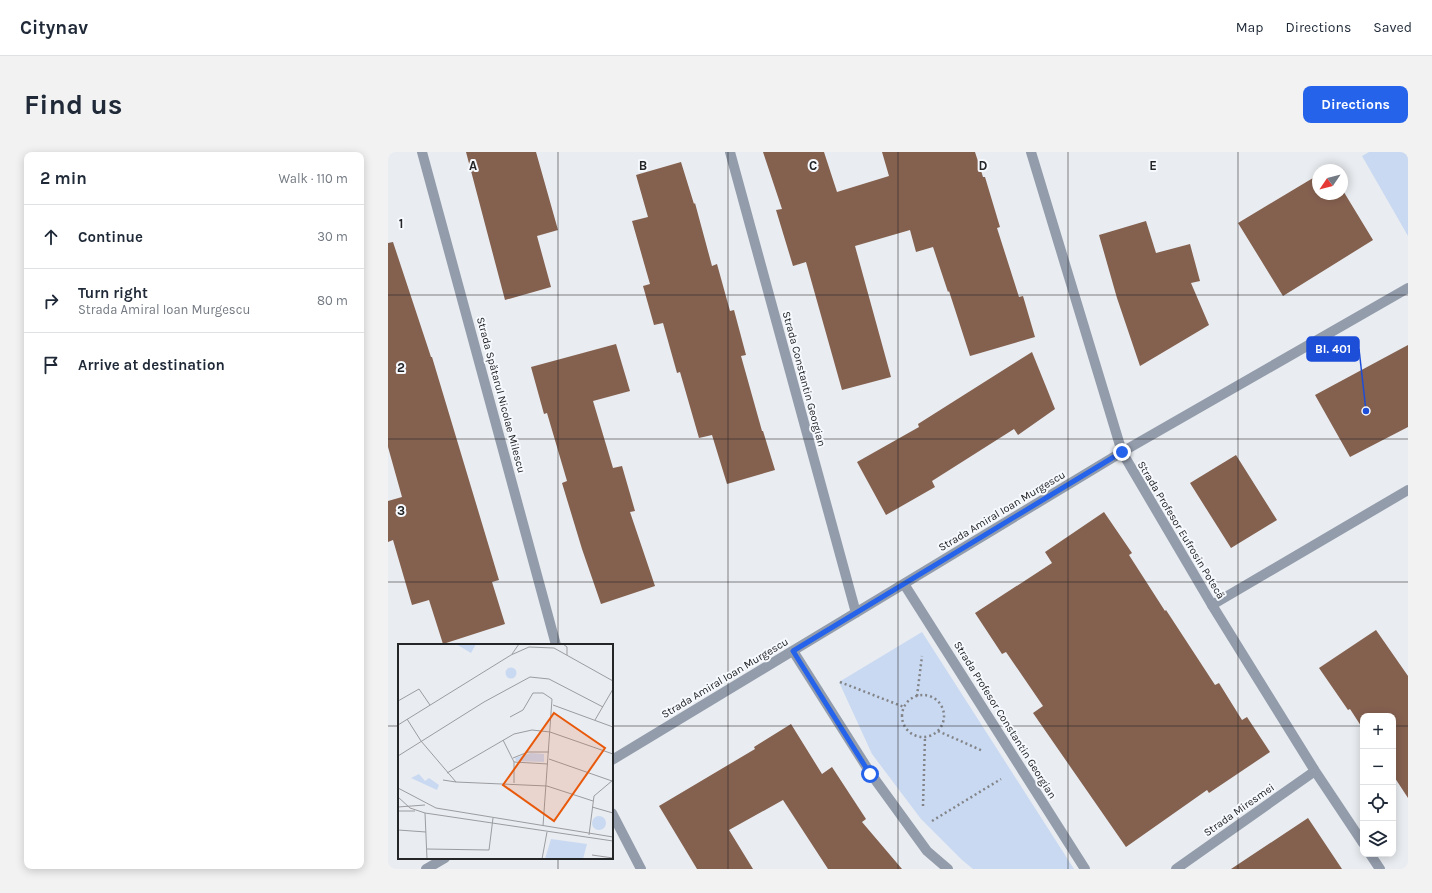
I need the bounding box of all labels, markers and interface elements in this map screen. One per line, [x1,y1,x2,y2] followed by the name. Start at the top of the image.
[20,17,88,39] text: Citynav
[1236,19,1264,36] text: Map
[1286,19,1351,36] text: Directions
[1373,19,1412,36] text: Saved
[1303,86,1408,123] button: Directions
[24,88,123,121] text: Find us
[469,158,477,173] text: A
[639,158,647,173] text: B
[809,158,817,173] text: C
[979,158,988,173] text: D
[1149,158,1157,173] text: E
[1312,164,1348,200] north arrow
[40,168,87,188] text: 2 min
[279,171,348,186] text: Walk · 110 m
[399,216,403,231] text: 1
[40,226,62,248] icon: ahead
[78,228,143,246] text: Continue
[317,229,348,244] text: 30 m
[78,284,148,302] text: Turn right
[40,290,62,312] icon: right
[317,293,348,308] text: 80 m
[78,302,250,317] text: Strada Amiral Ioan Murgescu
[780,310,828,448] street label: Strada Constantin Georgian
[474,316,528,474] street label: Strada Spătarul Nicolae Milescu
[1307,337,1359,361] callout: Bl. 401
[1315,342,1351,356] text: Bl. 401
[40,354,62,376] icon: arrive
[78,356,225,374] text: Arrive at destination
[397,360,405,375] text: 2
[1113,443,1131,461] route end
[1135,459,1227,601] street label: Strada Profesor Eufrosin Potecă
[936,468,1068,554] street label: Strada Amiral Ioan Murgescu
[397,503,405,518] text: 3
[659,635,791,721] street label: Strada Amiral Ioan Murgescu
[951,639,1059,801] street label: Strada Profesor Constantin Georgian
[398,644,613,859] inset map
[1360,713,1396,857] map controls
[1360,713,1396,749] button: +
[1360,749,1396,785] button: −
[861,765,879,783] route start
[1201,781,1277,839] street label: Strada Miresmei
[1360,785,1396,821] button: locate
[1360,821,1396,857] button: layers

